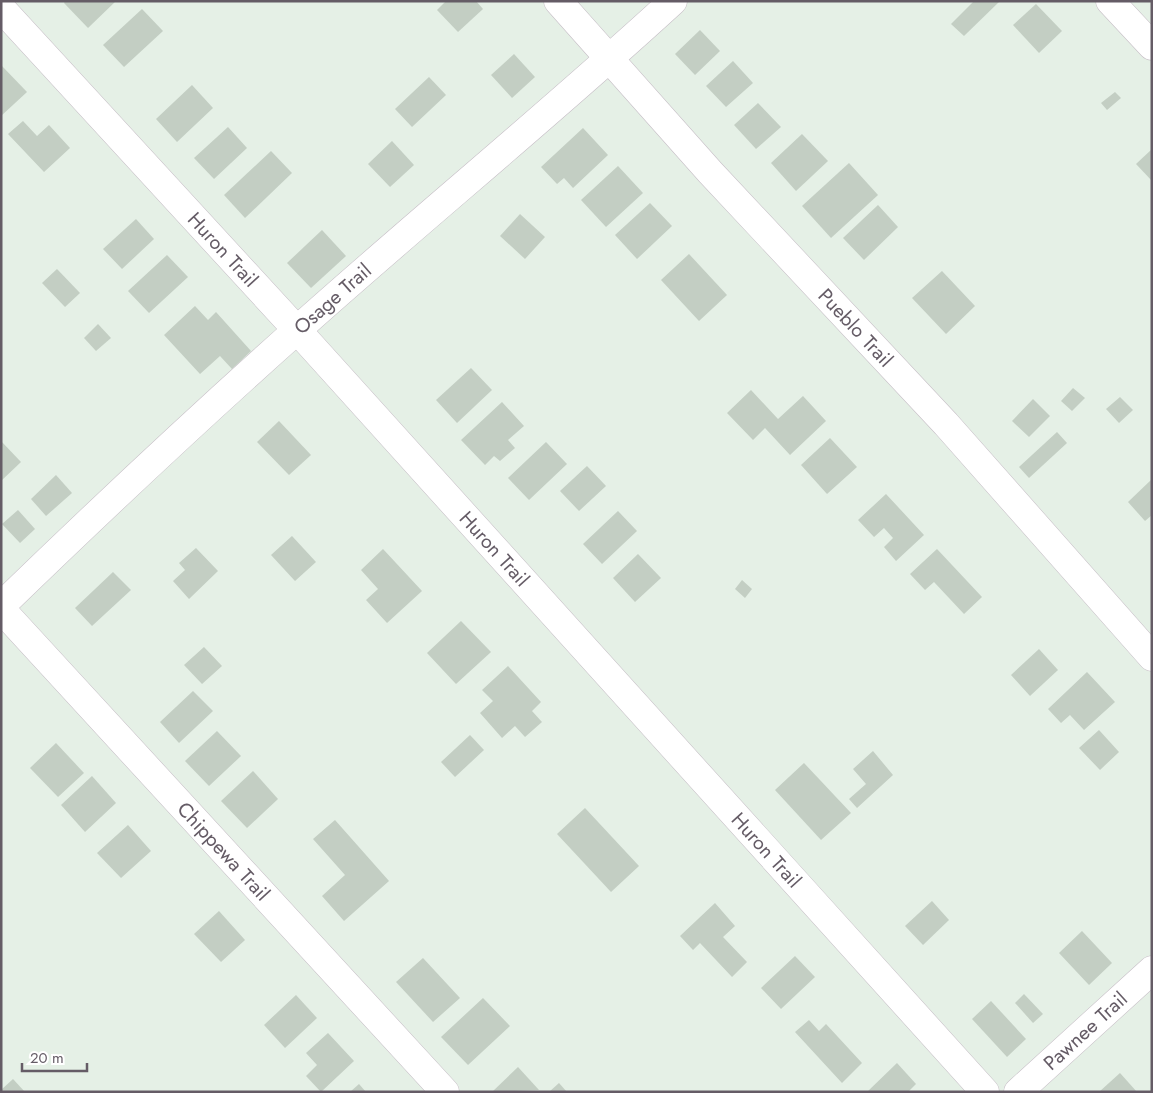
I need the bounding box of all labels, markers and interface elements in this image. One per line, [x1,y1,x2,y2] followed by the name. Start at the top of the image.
[181,206,265,294] street label: Huron Trail
[287,257,378,341] street label: Osage Trail
[811,282,900,374] street label: Pueblo Trail
[452,505,536,593] street label: Huron Trail
[170,796,276,908] street label: Chippewa Trail
[724,806,808,895] street label: Huron Trail
[1037,985,1134,1077] street label: Pawnee Trail
[22,1040,88,1072] scale bar
[30,1047,64,1069] text: 20 m

